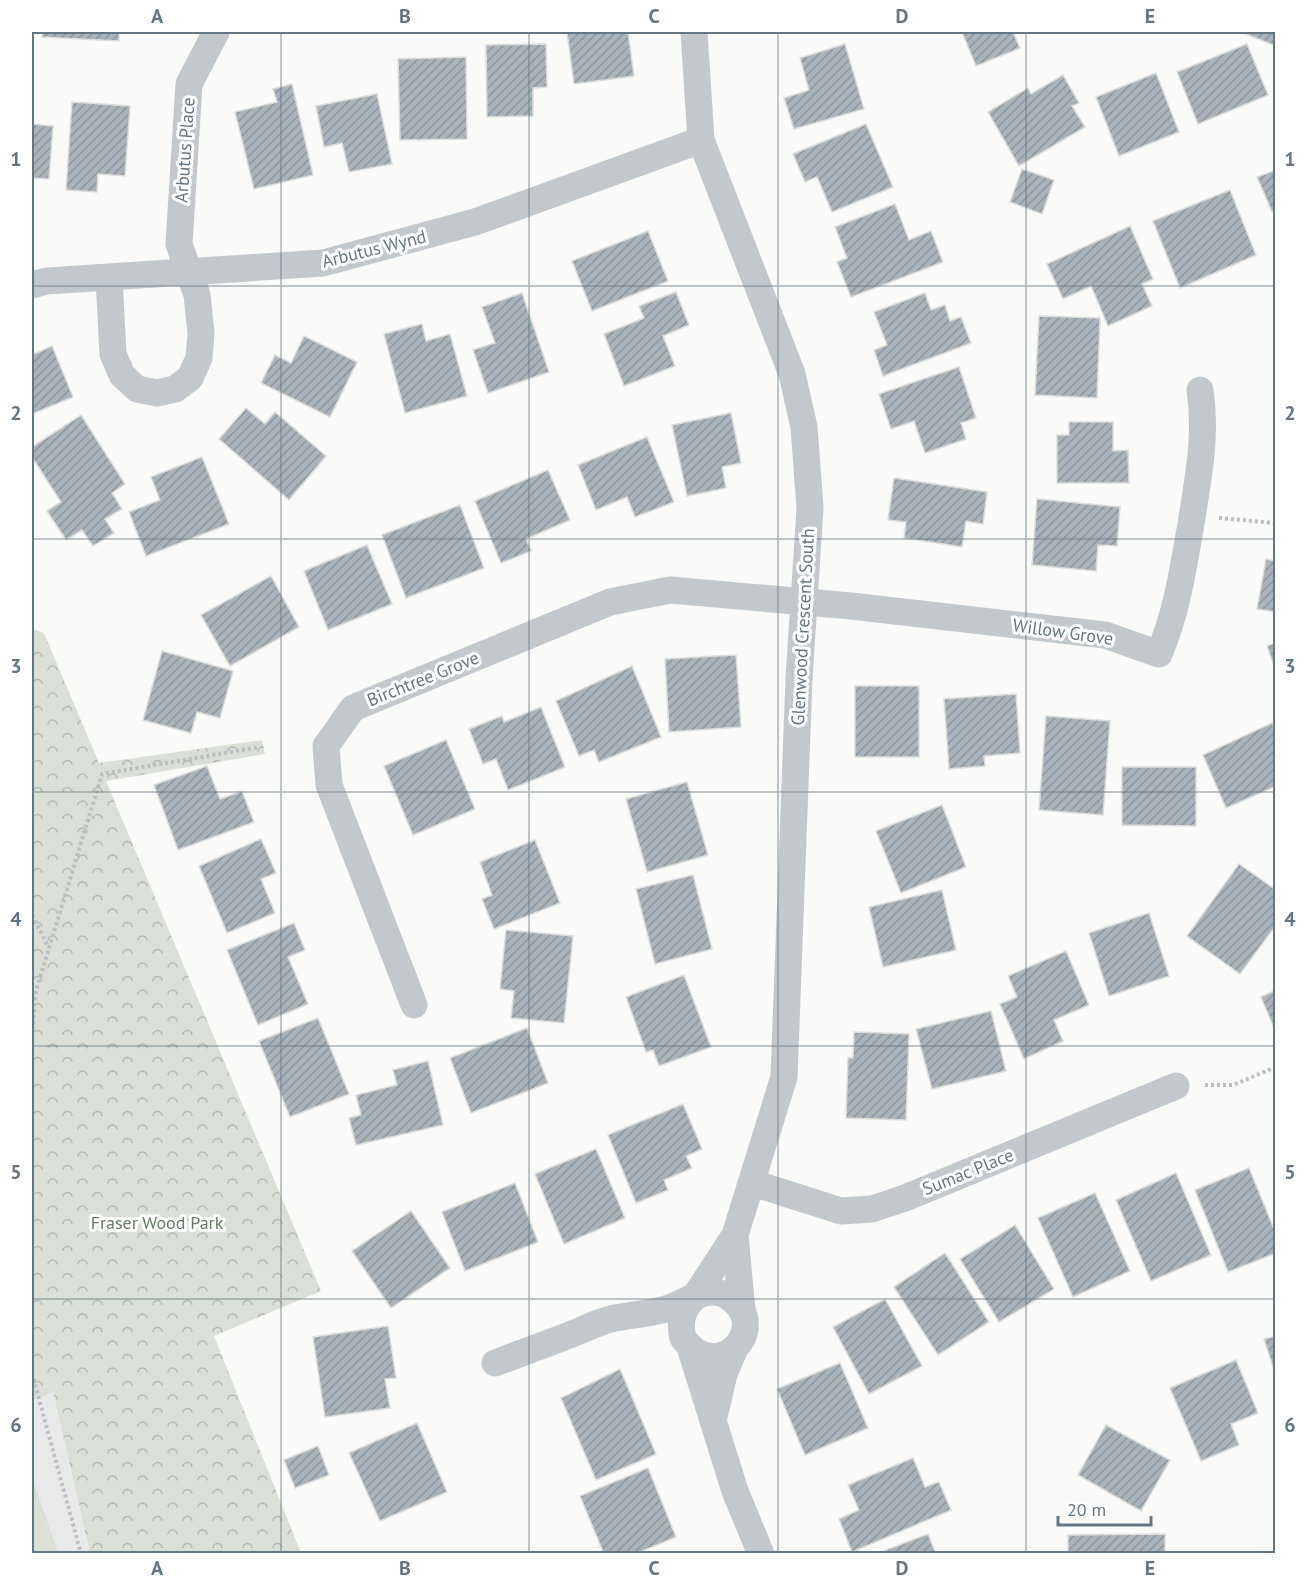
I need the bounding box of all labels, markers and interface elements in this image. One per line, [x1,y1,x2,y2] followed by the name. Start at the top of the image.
[151,3,164,29] text: A
[399,3,411,29] text: B
[648,3,660,29] text: C
[896,3,909,29] text: D
[1145,3,1155,29] text: E
[169,97,200,203] street label: Arbutus Place
[10,146,22,172] text: 1
[1284,146,1296,172] text: 1
[319,224,428,273] street label: Arbutus Wynd
[10,400,22,426] text: 2
[1284,400,1296,426] text: 2
[786,528,819,726] street label: Glenwood Crescent South
[1011,613,1115,650] street label: Willow Grove
[363,646,482,711] street label: Birchtree Grove
[10,653,22,679] text: 3
[1284,653,1296,679] text: 3
[10,906,22,932] text: 4
[1284,906,1296,932] text: 4
[919,1143,1017,1200] street label: Sumac Place
[10,1159,22,1185] text: 5
[1284,1159,1296,1185] text: 5
[91,1211,224,1234] park label: Fraser Wood Park
[10,1412,22,1438] text: 6
[1284,1412,1296,1438] text: 6
[1058,1489,1151,1527] scale bar
[1067,1498,1106,1521] text: 20 m
[151,1555,164,1581] text: A
[399,1555,411,1581] text: B
[648,1555,660,1581] text: C
[896,1555,909,1581] text: D
[1145,1555,1155,1581] text: E

